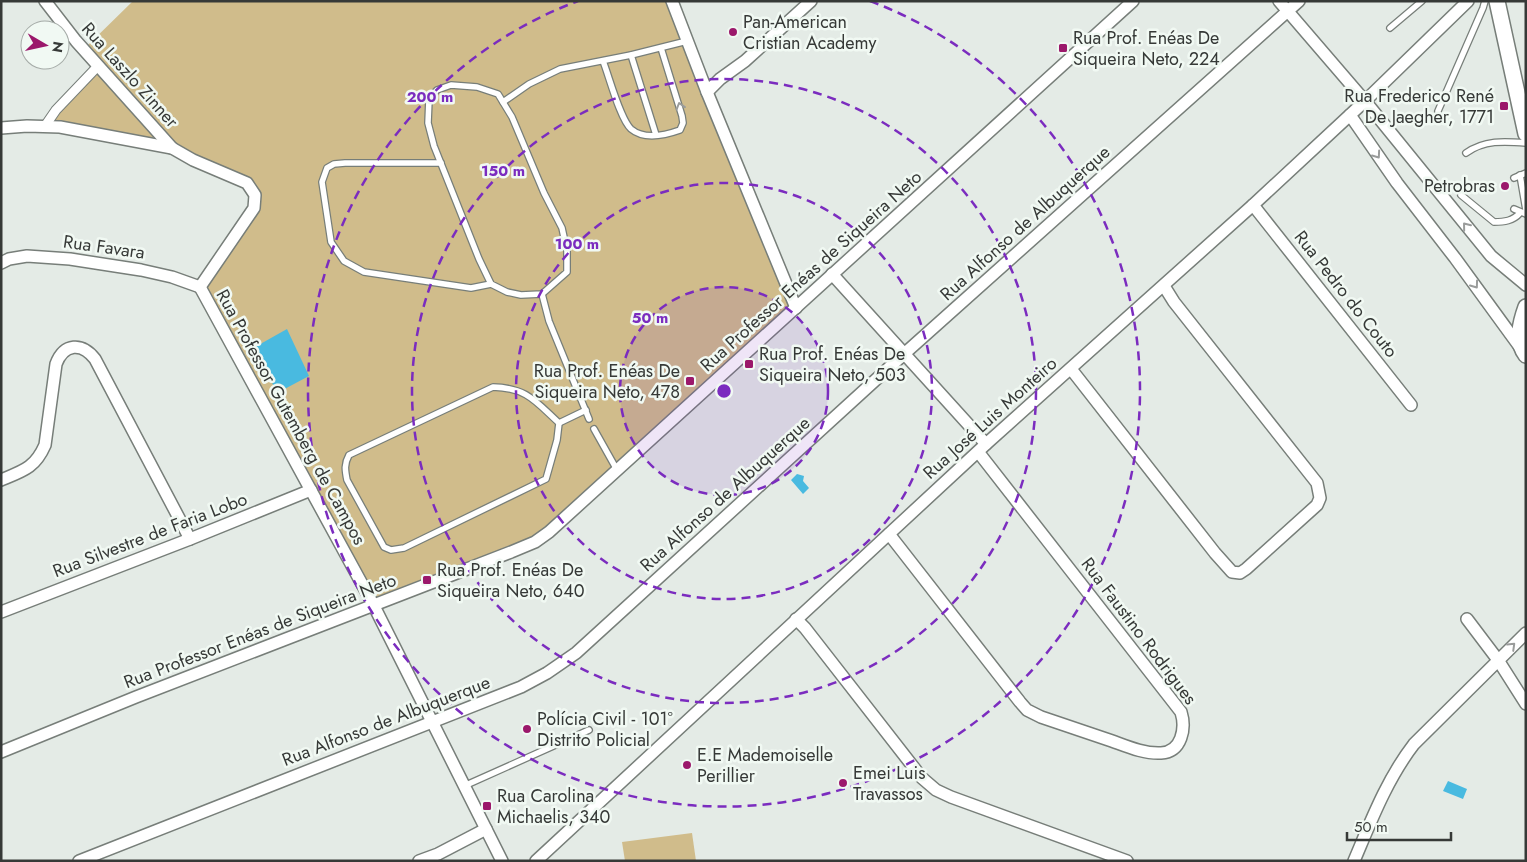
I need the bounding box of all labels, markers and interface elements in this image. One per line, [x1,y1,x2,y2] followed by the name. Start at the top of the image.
[743,9,877,56] place label: Pan-American Cristian Academy
[75,16,185,134] street label: Rua Laszlo Zinner
[20,20,70,70] north arrow
[1073,25,1220,72] place label: Rua Prof. Enéas De Siqueira Neto, 224
[727,26,739,38] marker: Pan-American Cristian Academy
[47,40,69,54] text: N
[1057,42,1069,54] marker: Rua Prof. Enéas De Siqueira Neto, 224
[1344,83,1494,130] place label: Rua Frederico René De Jaegher, 1771
[407,86,453,108] text: 200 m
[1498,100,1510,112] marker: Rua Frederico René De Jaegher, 1771
[675,102,685,111] one-way arrow
[934,139,1116,307] street label: Rua Alfonso de Albuquerque
[1371,150,1380,159] one-way arrow
[481,160,525,182] text: 150 m
[695,164,928,378] street label: Rua Professor Enéas de Siqueira Neto
[1424,173,1495,199] place label: Petrobras
[1499,180,1511,192] marker: Petrobras
[1463,223,1472,232] one-way arrow
[1288,225,1404,363] street label: Rua Pedro do Couto
[62,228,146,266] street label: Rua Favara
[555,233,599,255] text: 100 m
[1469,279,1478,289] one-way arrow
[210,284,372,550] street label: Rua Professor Gutemberg de Campos
[632,307,668,329] text: 50 m
[759,341,906,388] place label: Rua Prof. Enéas De Siqueira Neto, 503
[917,351,1063,485] street label: Rua José Luis Monteiro
[534,358,680,405] place label: Rua Prof. Enéas De Siqueira Neto, 478
[743,358,755,370] marker: Rua Prof. Enéas De Siqueira Neto, 503
[684,375,696,387] marker: Rua Prof. Enéas De Siqueira Neto, 478
[715,382,733,400] centre of rings
[634,410,816,578] street label: Rua Alfonso de Albuquerque
[49,486,251,584] street label: Rua Silvestre de Faria Lobo
[1075,552,1203,710] street label: Rua Faustino Rodrigues
[437,557,585,604] place label: Rua Prof. Enéas De Siqueira Neto, 640
[120,567,400,695] street label: Rua Professor Enéas de Siqueira Neto
[421,574,433,586] marker: Rua Prof. Enéas De Siqueira Neto, 640
[1506,643,1515,652] one-way arrow
[278,669,494,773] street label: Rua Alfonso de Albuquerque
[537,706,673,753] place label: Polícia Civil - 101º Distrito Policial
[521,723,533,735] marker: Polícia Civil - 101º Distrito Policial
[697,742,833,789] place label: E.E Mademoiselle Perillier
[681,759,693,771] marker: E.E Mademoiselle Perillier
[853,760,925,807] place label: Emei Luis Travassos
[837,777,849,789] marker: Emei Luis Travassos
[497,783,611,830] place label: Rua Carolina Michaelis, 340
[481,800,493,812] marker: Rua Carolina Michaelis, 340
[1347,810,1451,842] scale bar
[1354,816,1388,838] text: 50 m

